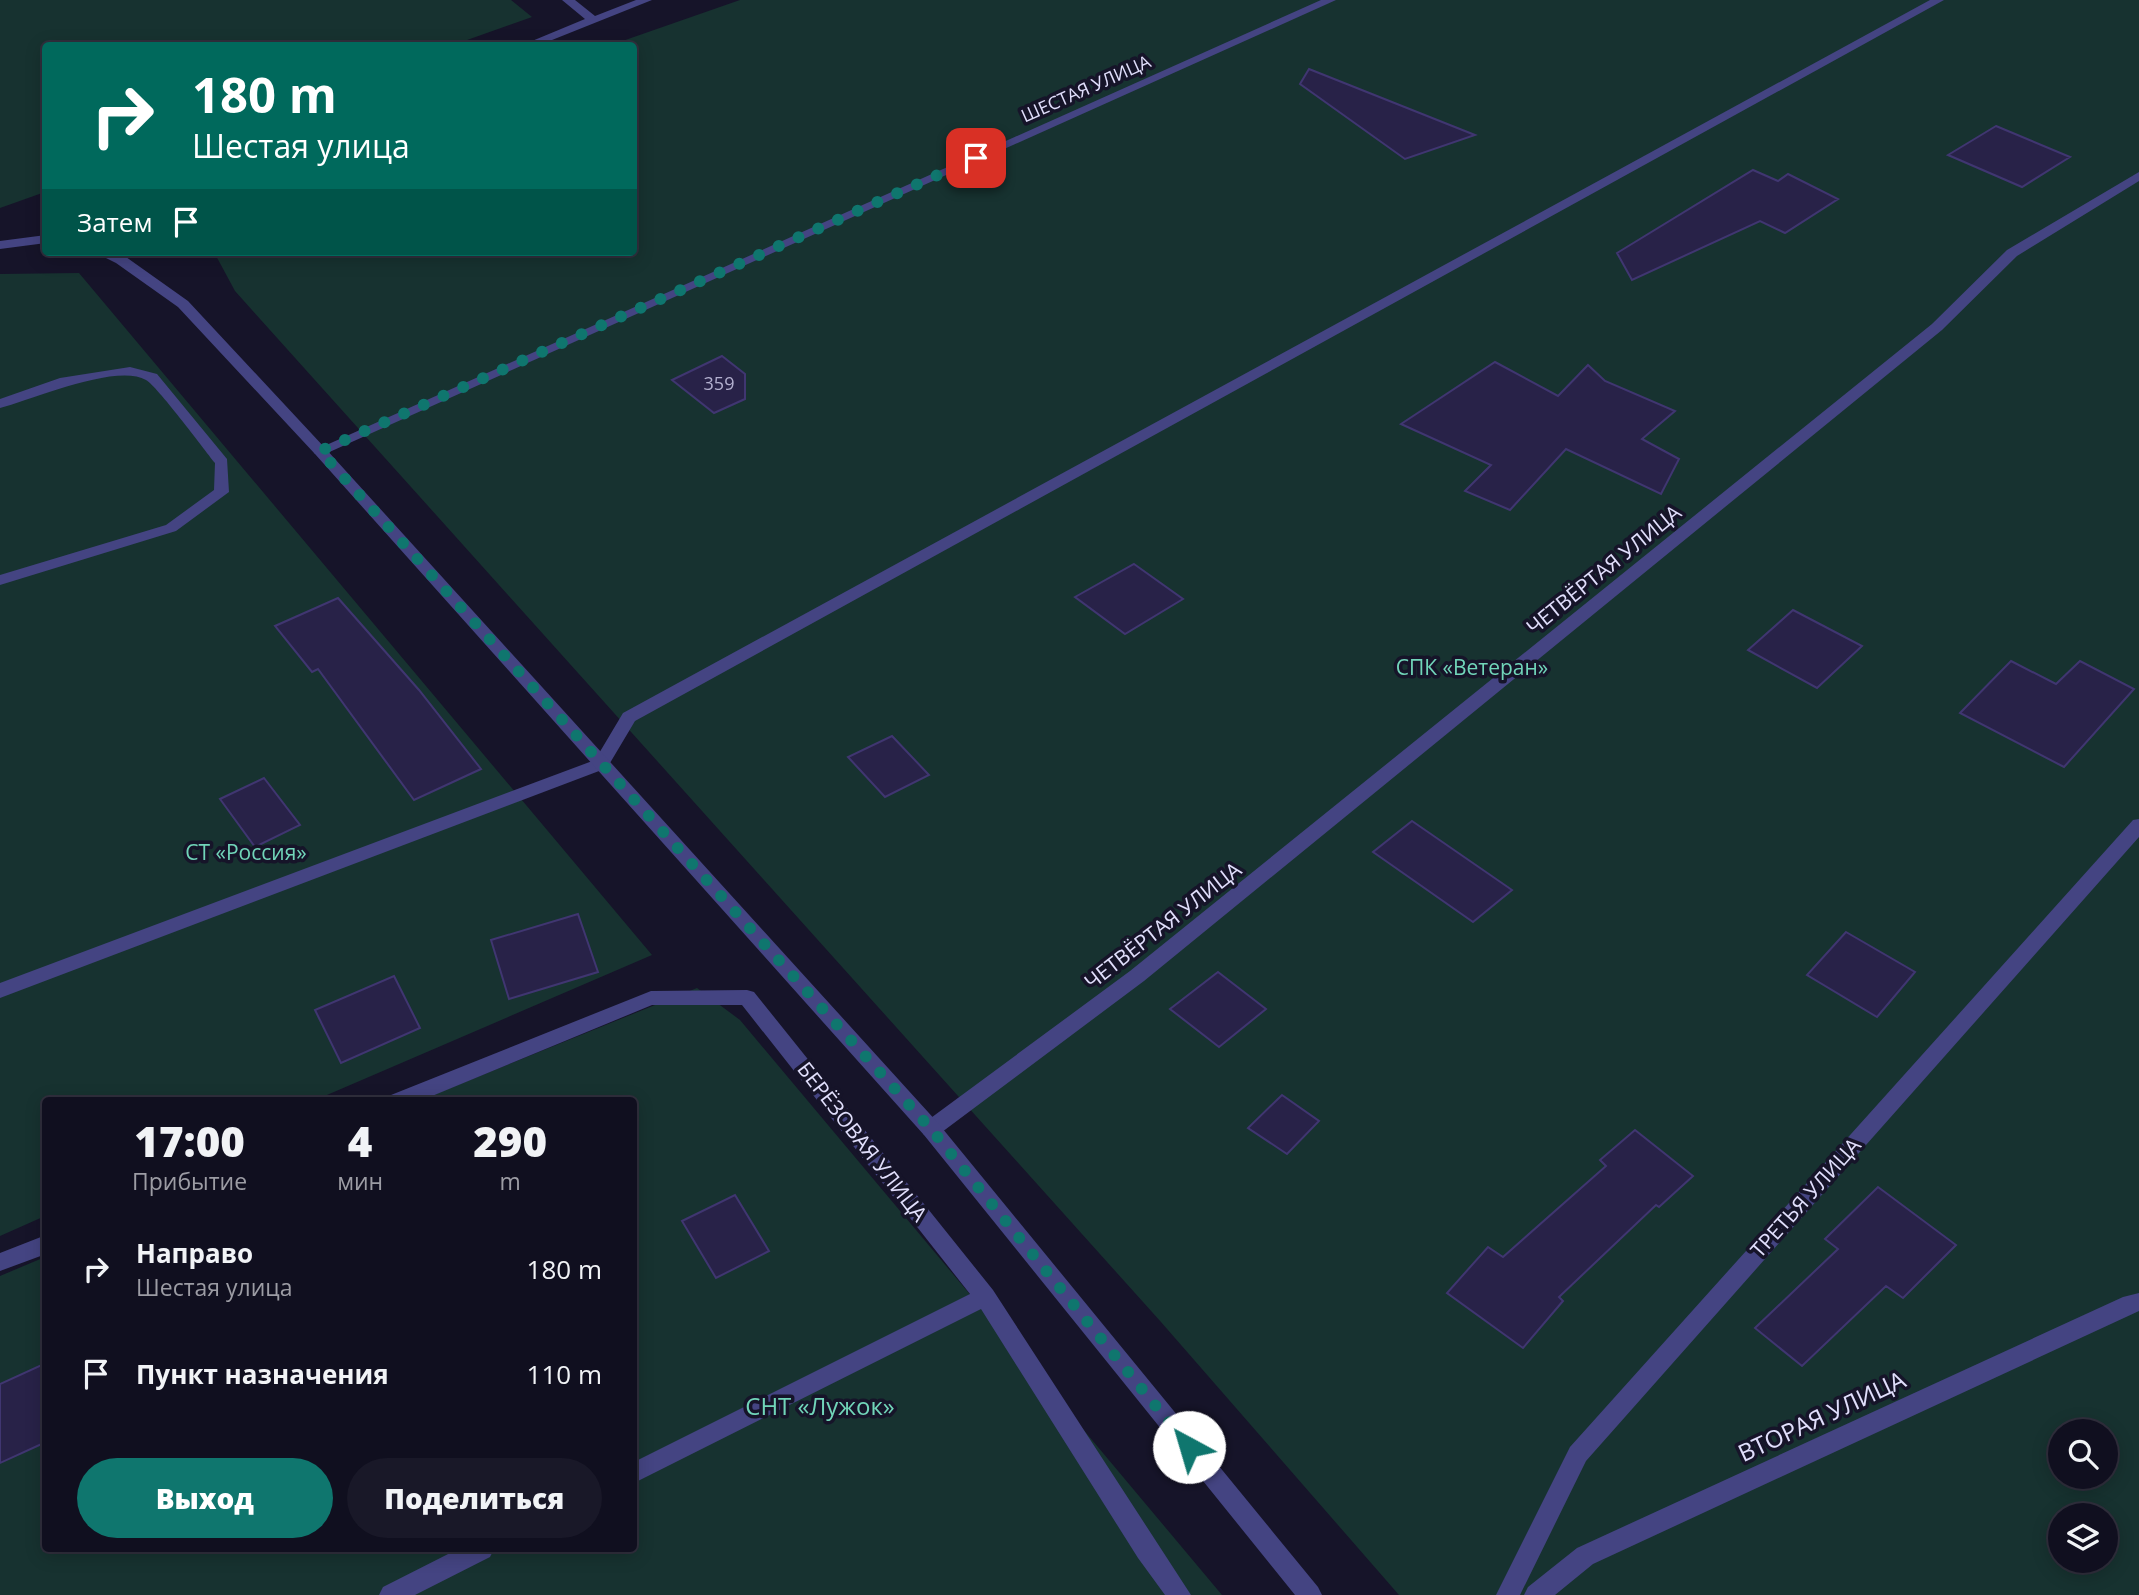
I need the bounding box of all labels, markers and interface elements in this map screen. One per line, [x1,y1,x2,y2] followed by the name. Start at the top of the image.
[1017,49,1155,127] street label: ШЕСТАЯ УЛИЦА
[192,61,337,127] text: 180 m
[77,70,168,161] icon: right
[192,124,410,167] text: Шестая улица
[946,128,1006,188] pin
[957,139,995,177] icon: arrive
[167,203,205,241] icon: arrive
[77,204,153,240] text: Затем
[704,371,734,395] house number: 359
[1520,498,1687,640] street label: ЧЕТВЁРТАЯ УЛИЦА
[1396,653,1548,681] park label: СПК «Ветеран»
[185,838,307,866] park label: СТ «Россия»
[1078,855,1247,995] street label: ЧЕТВЁРТАЯ УЛИЦА
[792,1056,934,1228] street label: БЕРЁЗОВАЯ УЛИЦА
[134,1112,245,1169] text: 17:00
[348,1112,372,1169] text: 4
[473,1112,547,1169] text: 290
[1744,1131,1867,1263] street label: ТРЕТЬЯ УЛИЦА
[132,1165,247,1197] text: Прибытие
[337,1165,383,1197] text: мин
[499,1165,521,1197] text: m
[136,1235,253,1271] text: Направо
[77,1250,115,1288] icon: right
[527,1251,602,1287] text: 180 m
[136,1271,292,1303] text: Шестая улица
[77,1355,115,1393] icon: arrive
[136,1356,389,1392] text: Пункт назначения
[527,1356,602,1392] text: 110 m
[1732,1362,1911,1469] street label: ВТОРАЯ УЛИЦА
[745,1389,895,1422] park label: СНТ «Лужок»
[1152,1410,1226,1484] position arrow
[2048,1419,2118,1573] map controls
[2048,1419,2118,1489] button: search
[77,1458,333,1538] button: Выход
[347,1458,602,1538] button: Поделиться
[2048,1503,2118,1573] button: layers

